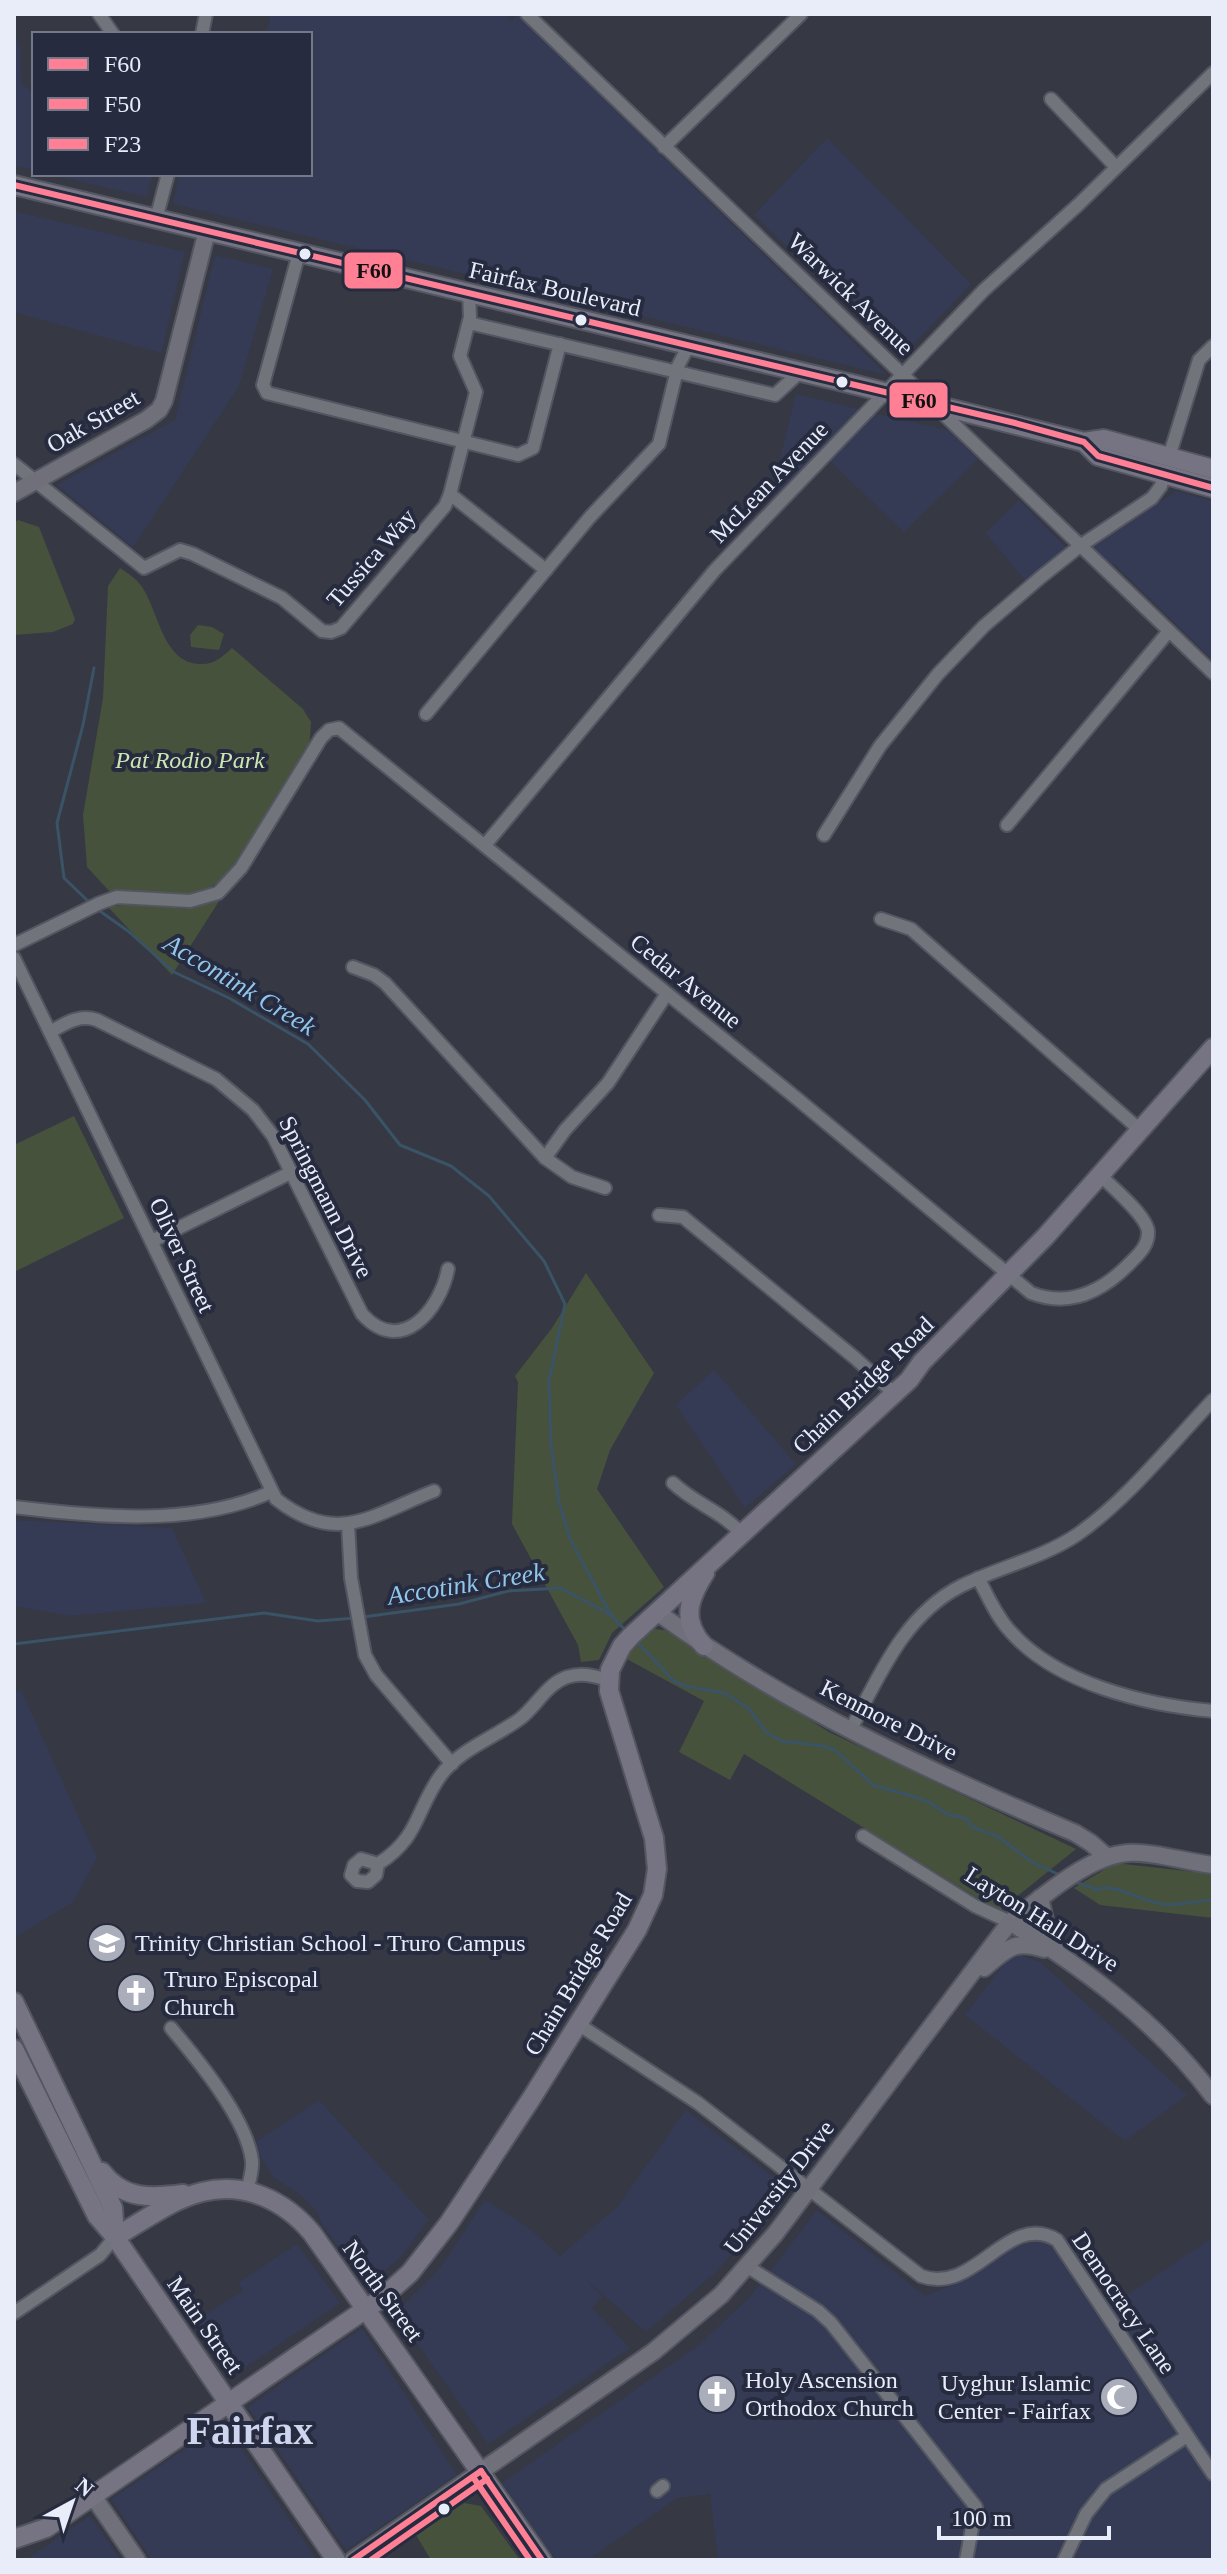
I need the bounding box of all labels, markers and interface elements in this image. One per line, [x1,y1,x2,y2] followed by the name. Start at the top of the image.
[32,32,312,176] legend
[104,51,141,77] text: F60
[104,91,141,117] text: F50
[104,131,141,157] text: F23
[783,228,919,360] street label: Warwick Avenue
[297,246,313,262] unlabelled marker
[343,251,404,290] line badge: F60
[467,257,643,321] street label: Fairfax Boulevard
[356,258,392,283] text: F60
[573,312,589,328] unlabelled marker
[834,374,850,390] unlabelled marker
[888,381,949,419] line badge: F60
[42,384,144,458] street label: Oak Street
[901,388,937,413] text: F60
[705,416,833,548] street label: McLean Avenue
[321,504,421,612] street label: Tussica Way
[114,747,265,773] park label: Pat Rodio Park
[157,927,321,1042] water label: Accontink Creek
[625,928,747,1034] street label: Cedar Avenue
[274,1112,378,1282] street label: Springmann Drive
[144,1194,220,1317] street label: Oliver Street
[787,1311,939,1459] street label: Chain Bridge Road
[383,1557,547,1611] water label: Accotink Creek
[816,1674,962,1766] street label: Kenmore Drive
[961,1861,1123,1977] street label: Layton Hall Drive
[519,1888,637,2060] street label: Chain Bridge Road
[86,1922,128,1964] school or university icon: Trinity Christian School - Truro Campus
[135,1930,526,1956] place label: Trinity Christian School - Truro Campus
[164,1966,319,2020] place label: Truro Episcopal Church
[115,1972,157,2014] church icon: Truro Episcopal Church
[719,2115,839,2259] street label: University Drive
[1067,2228,1181,2378] street label: Democracy Lane
[338,2236,428,2347] street label: North Street
[162,2271,248,2379] street label: Main Street
[745,2367,914,2421] place label: Holy Ascension Orthodox Church
[938,2370,1091,2424] place label: Uyghur Islamic Center - Fairfax
[696,2373,738,2415] church icon: Holy Ascension Orthodox Church
[1098,2376,1140,2418] mosque icon: Uyghur Islamic Center - Fairfax
[187,2408,313,2453] district label: Fairfax
[32,2462,112,2542] north arrow
[70,2472,99,2502] text: N
[939,2490,1109,2540] scale bar
[436,2501,452,2517] unlabelled marker
[951,2505,1012,2531] text: 100 m

